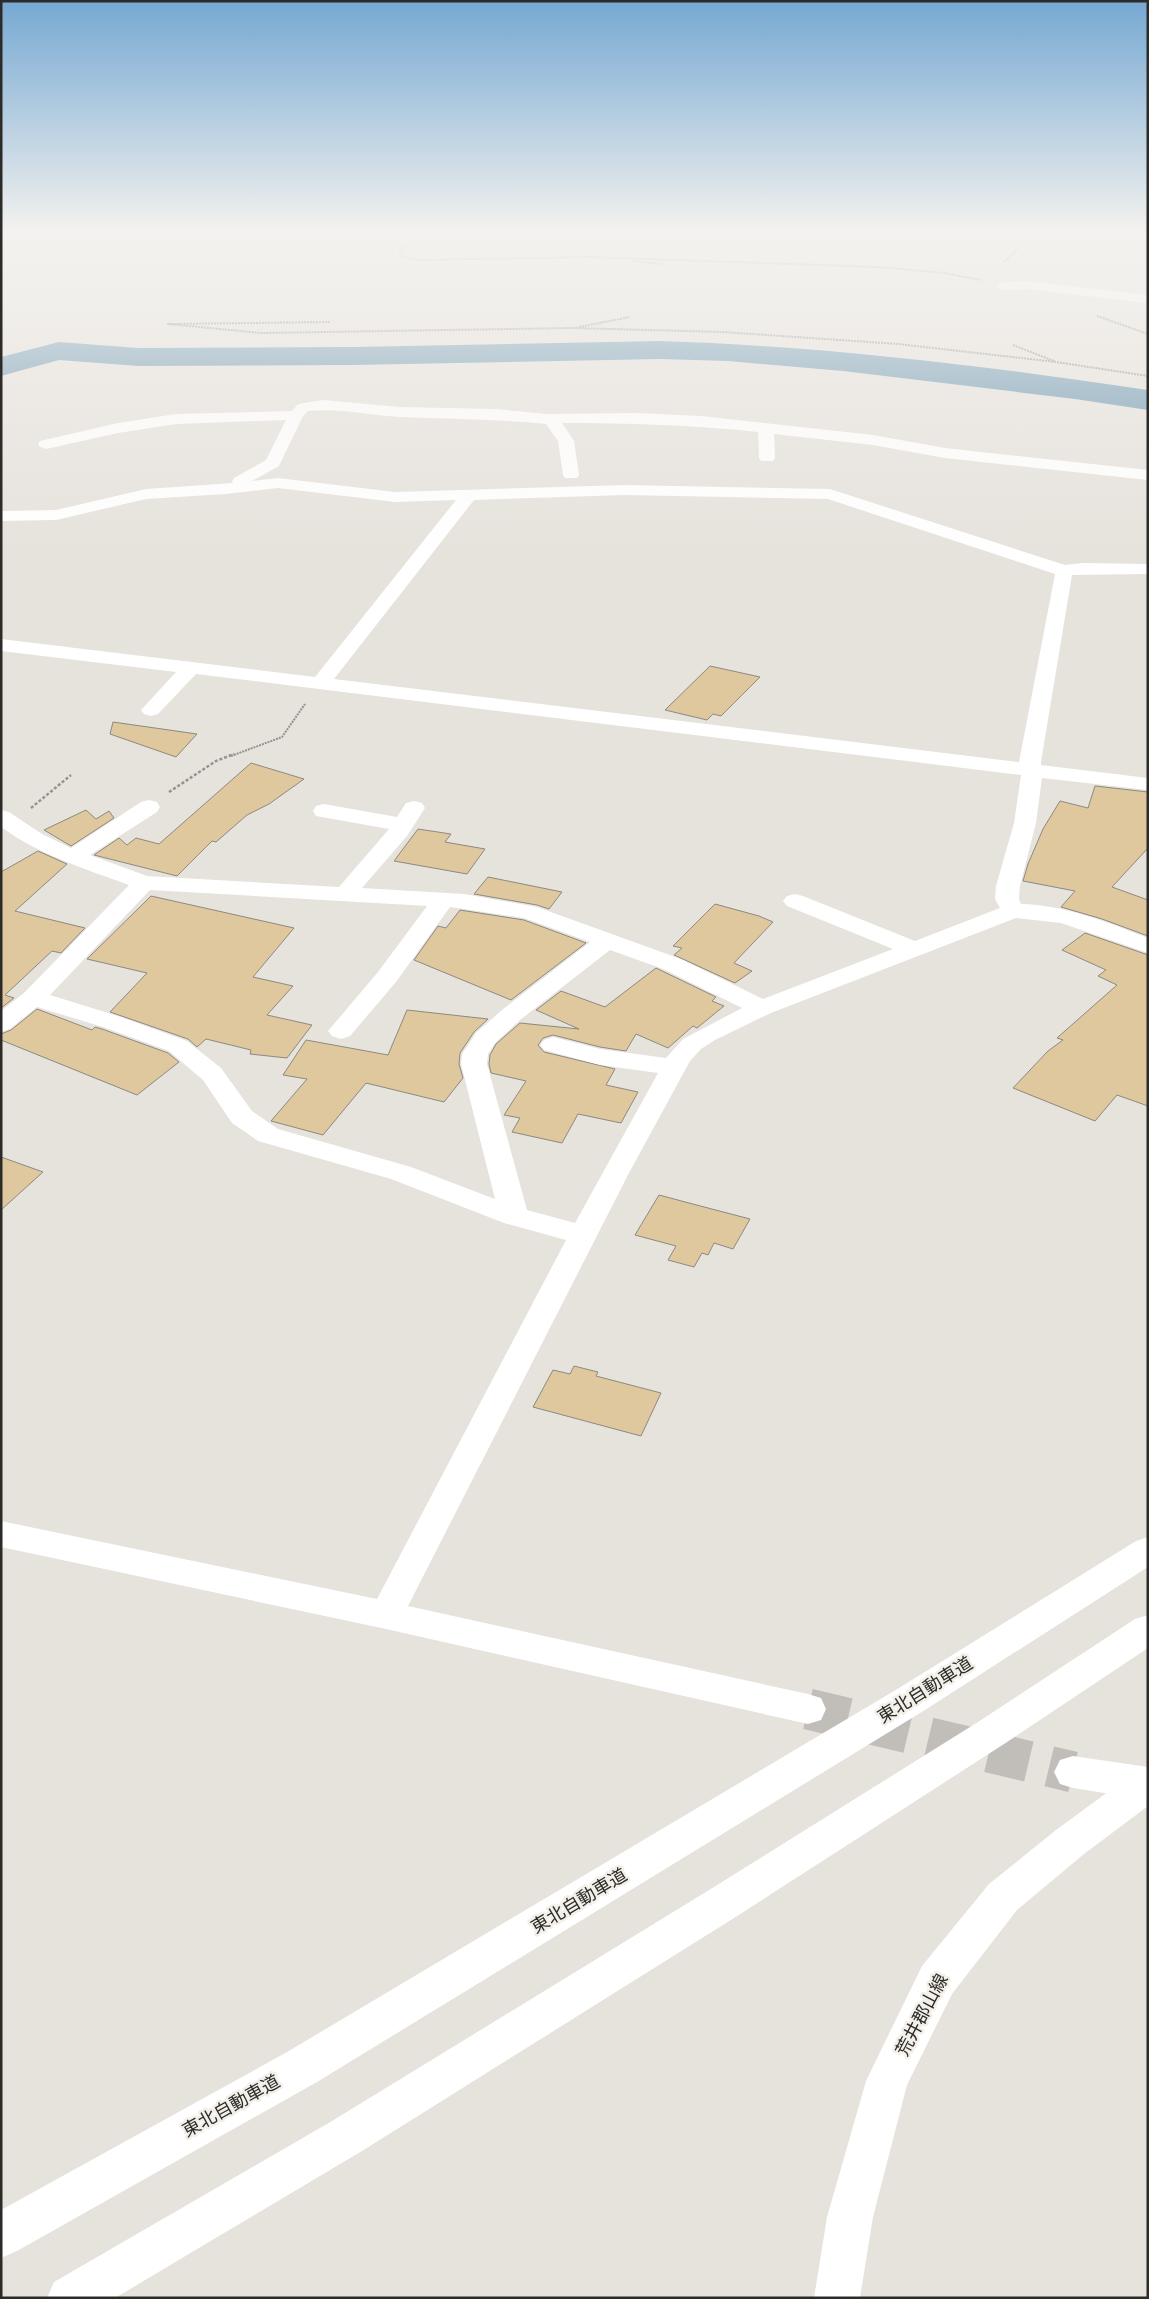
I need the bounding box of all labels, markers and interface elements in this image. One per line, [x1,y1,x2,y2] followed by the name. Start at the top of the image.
[873,1652,976,1727] street label: 東北自動車道
[527,1864,630,1937] street label: 東北自動車道
[891,1970,952,2059] street label: 荒井郡山線
[178,2070,283,2141] street label: 東北自動車道

